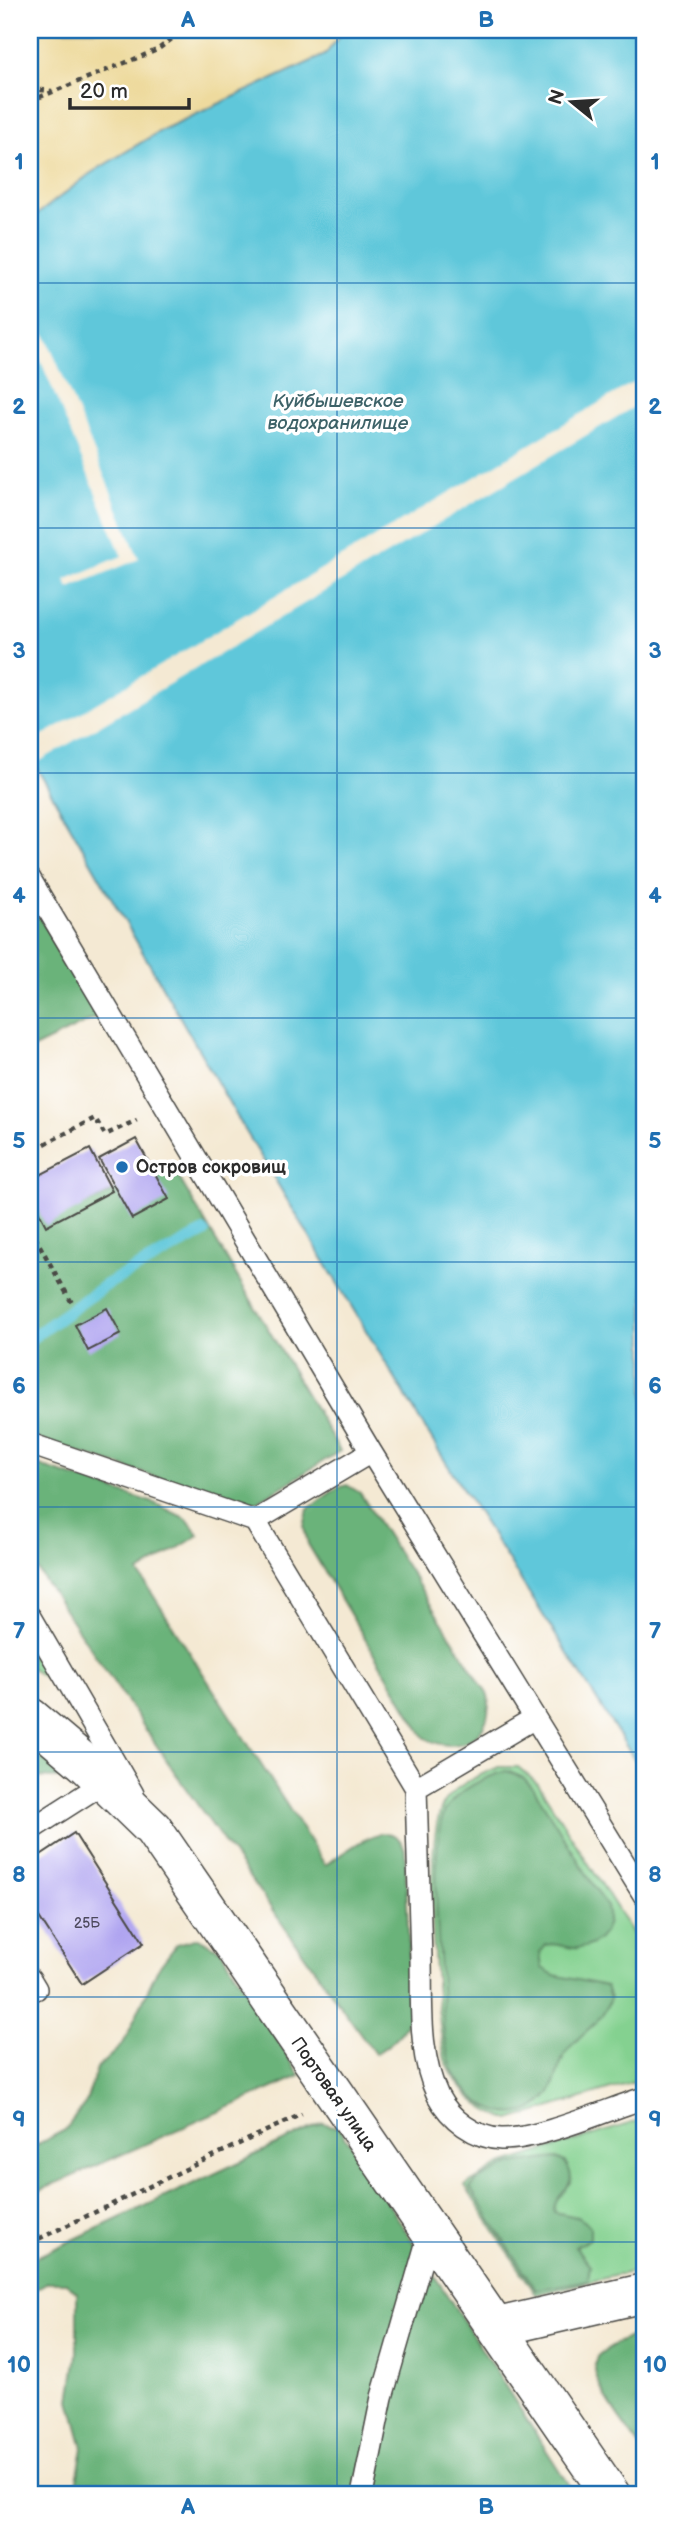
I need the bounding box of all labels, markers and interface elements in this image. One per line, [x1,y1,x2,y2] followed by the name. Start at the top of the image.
[180,6,196,34] text: A
[478,6,494,34] text: B
[70,66,189,110] scale bar
[538,66,608,136] north arrow
[80,79,128,104] text: 20 m
[544,87,570,108] text: N
[14,148,24,176] text: 1
[650,148,660,176] text: 1
[268,390,409,435] water label: Куйбышевское водохранилище
[12,393,26,421] text: 2
[648,393,662,421] text: 2
[12,637,26,665] text: 3
[648,637,662,665] text: 3
[12,882,26,910] text: 4
[648,882,662,910] text: 4
[12,1127,26,1155] text: 5
[648,1127,662,1155] text: 5
[136,1157,286,1178] place label: Остров сокровищ
[114,1159,130,1175] marker: Остров сокровищ
[12,1372,26,1400] text: 6
[648,1372,662,1400] text: 6
[13,1617,26,1645] text: 7
[649,1617,662,1645] text: 7
[12,1861,26,1889] text: 8
[648,1861,662,1889] text: 8
[74,1915,100,1932] house number: 25Б
[286,2033,381,2156] street label: Портовая улица
[12,2106,26,2134] text: 9
[648,2106,662,2134] text: 9
[7,2351,31,2379] text: 10
[643,2351,667,2379] text: 10
[180,2493,196,2521] text: A
[478,2493,494,2521] text: B

